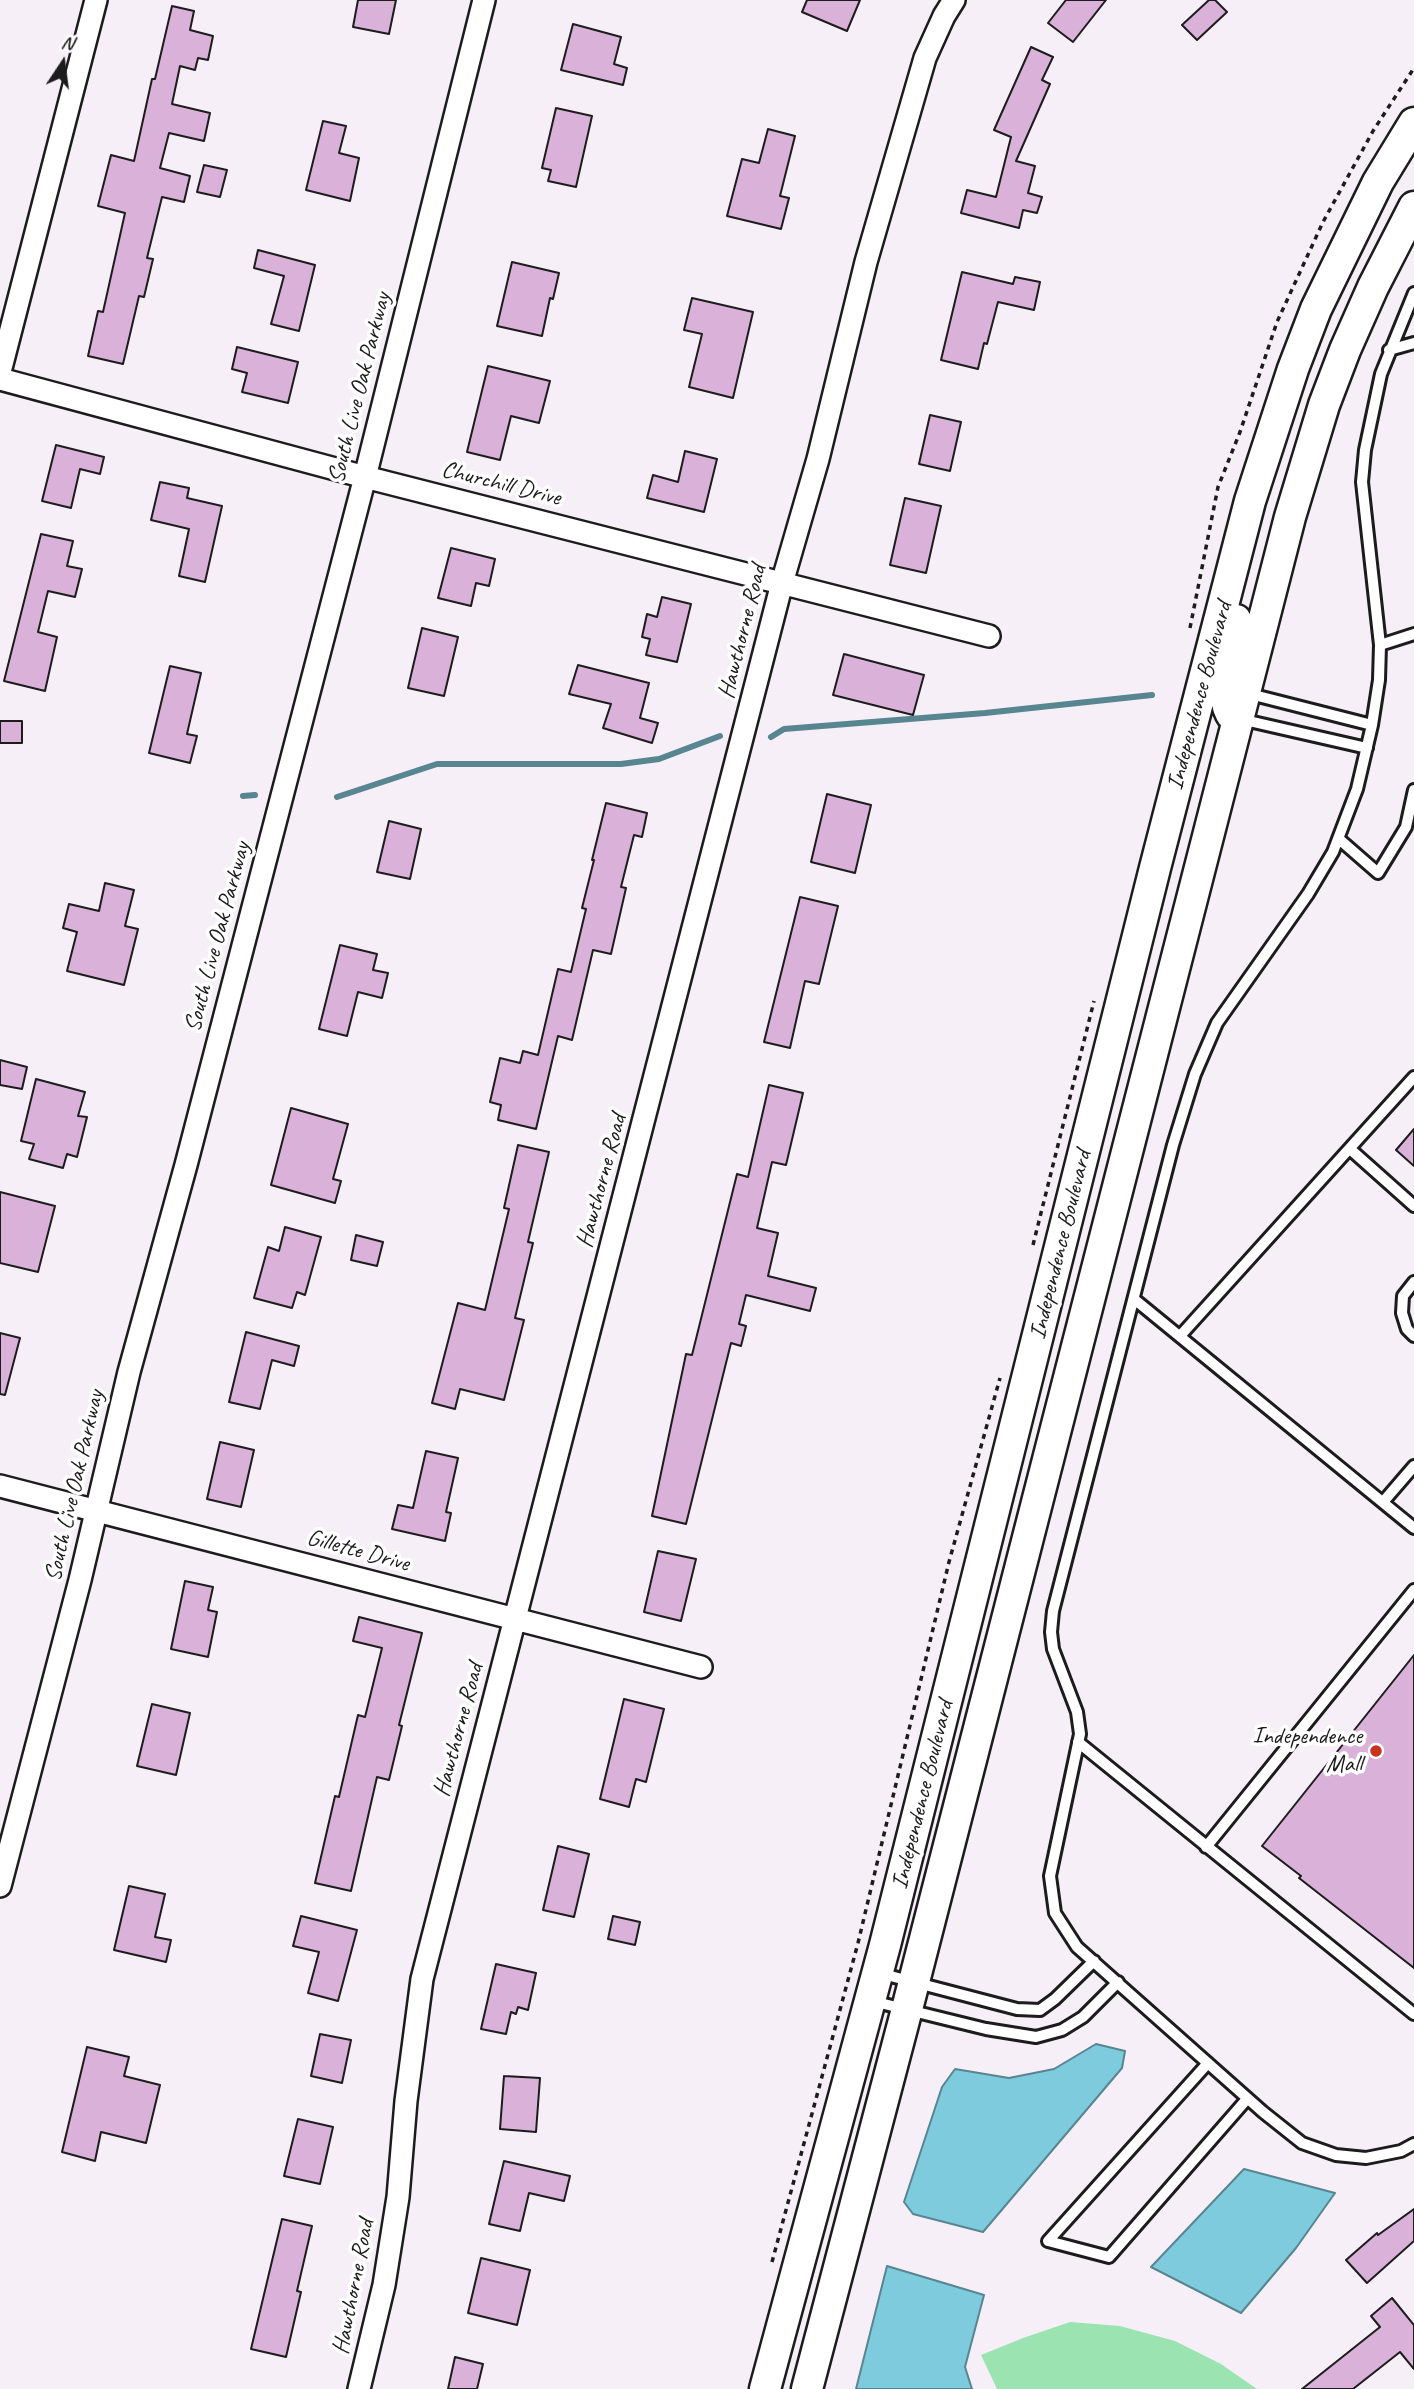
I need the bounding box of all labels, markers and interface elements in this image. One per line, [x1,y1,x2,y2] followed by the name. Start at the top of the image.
[28,28,98,98] north arrow
[59,30,76,56] text: N
[322,290,398,486] street label: South Live Oak Parkway
[439,455,563,513] street label: Churchill Drive
[712,562,774,702] street label: Hawthorne Road
[1161,599,1239,793] street label: Independence Boulevard
[179,839,257,1035] street label: South Live Oak Parkway
[570,1111,634,1251] street label: Hawthorne Road
[1024,1148,1098,1342] street label: Independence Boulevard
[39,1388,111,1584] street label: South Live Oak Parkway
[304,1524,412,1578] street label: Gillette Drive
[427,1660,491,1800] street label: Hawthorne Road
[886,1698,960,1892] street label: Independence Boulevard
[1253,1723,1362,1779] place label: Independence Mall
[1368,1743,1384,1759] marker: Independence Mall
[327,2217,381,2357] street label: Hawthorne Road

